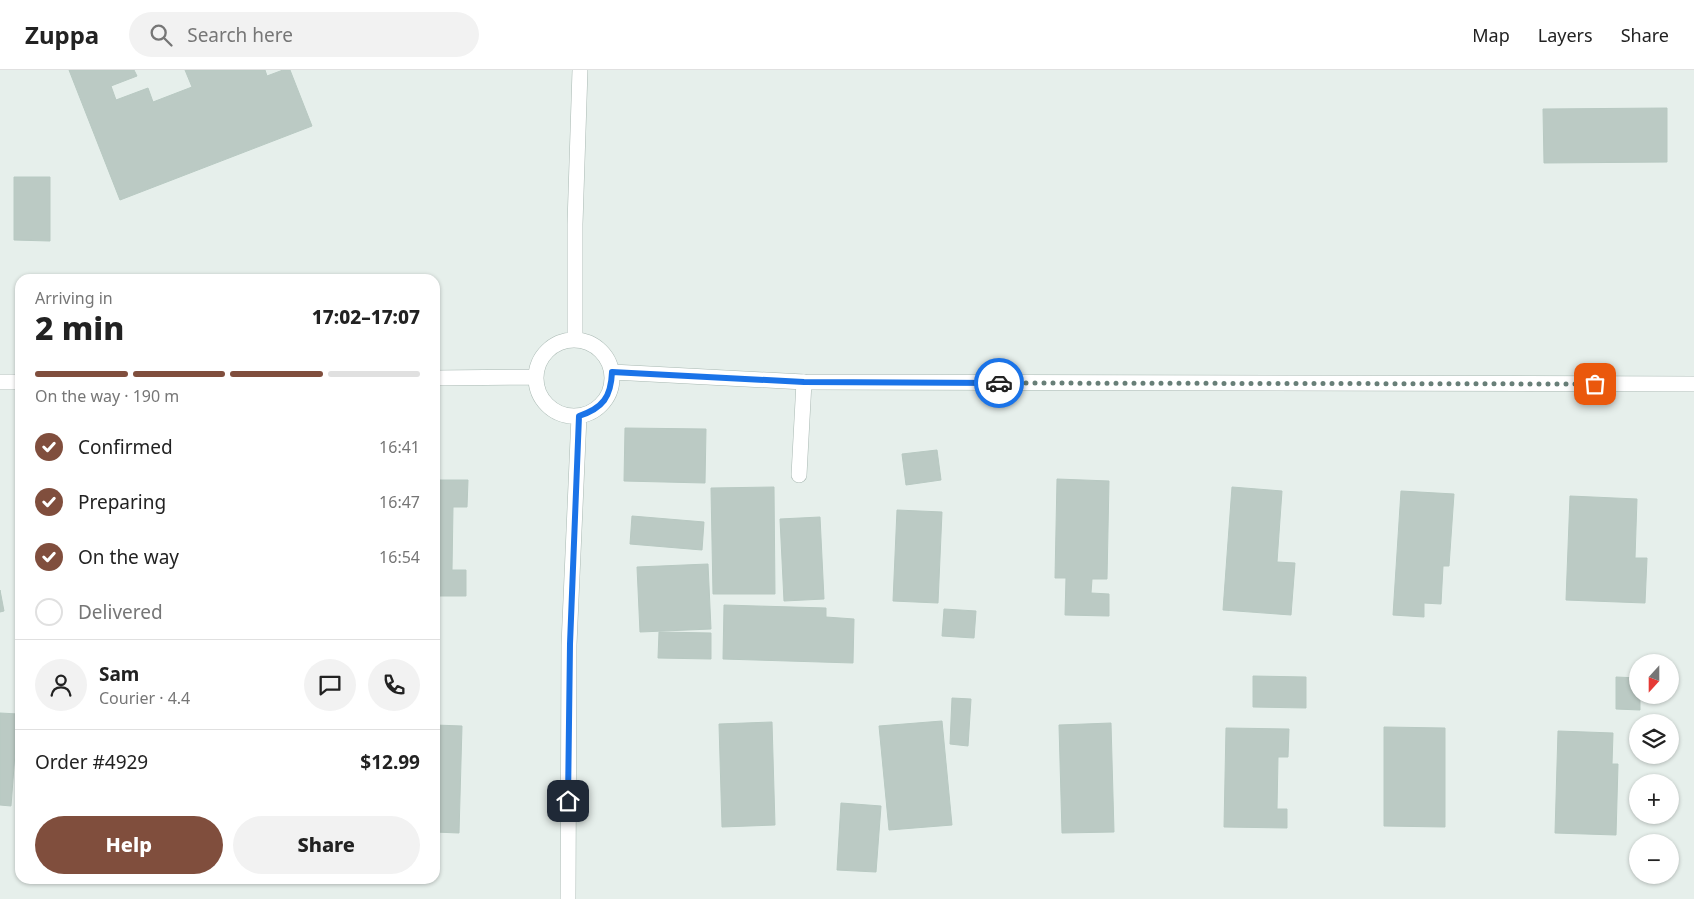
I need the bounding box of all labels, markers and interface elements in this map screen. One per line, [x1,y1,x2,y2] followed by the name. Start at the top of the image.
[129,12,479,57] search box
[25,18,99,51] text: Zuppa
[147,21,175,49] icon: search
[187,22,293,48] text: Search here
[1472,23,1510,47] text: Map
[1538,23,1593,47] text: Layers
[1621,23,1669,47] text: Share
[35,287,113,309] text: Arriving in
[312,304,420,330] text: 17:02–17:07
[35,306,124,349] text: 2 min
[974,358,1024,408] courier
[1574,363,1616,405] pin
[985,369,1013,397] icon: car
[1581,370,1609,398] icon: bag
[35,385,179,407] text: On the way · 190 m
[35,433,63,461] icon: check
[78,434,173,460] text: Confirmed
[379,436,420,458] text: 16:41
[35,488,63,516] icon: check
[78,489,166,515] text: Preparing
[379,491,420,513] text: 16:47
[35,543,63,571] icon: check
[78,544,179,570] text: On the way
[379,546,420,568] text: 16:54
[78,599,163,625] text: Delivered
[1629,654,1679,704] north arrow
[1629,654,1679,884] map controls
[35,659,87,711] button: person
[304,659,356,711] button: chat
[368,659,420,711] button: phone
[99,661,139,687] text: Sam
[99,687,190,709] text: Courier · 4.4
[1629,714,1679,764] button: layers
[35,749,148,775] text: Order #4929
[360,749,420,775] text: $12.99
[1629,774,1679,824] button: +
[547,780,589,822] pin
[554,787,582,815] icon: home
[35,816,223,874] button: Help
[233,816,420,874] button: Share
[1629,834,1679,884] button: −

